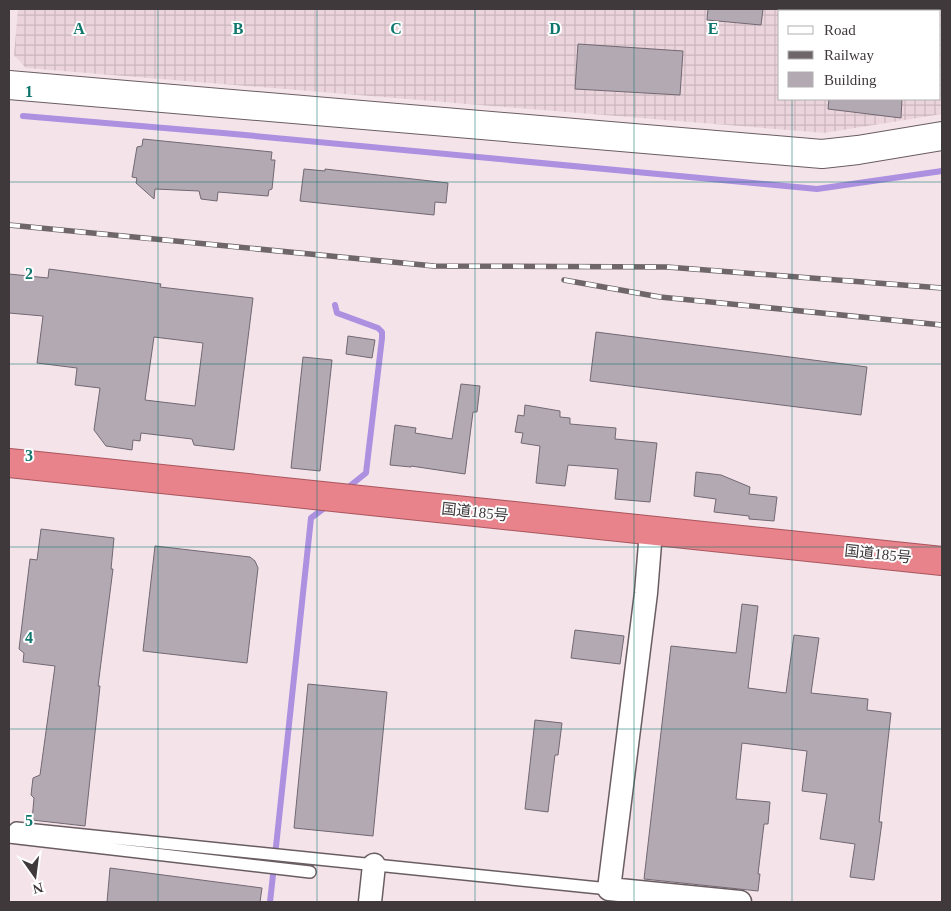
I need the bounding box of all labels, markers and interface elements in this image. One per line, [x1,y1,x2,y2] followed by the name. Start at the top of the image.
[778,10,941,100] legend
[73,20,85,37] text: A
[233,20,244,37] text: B
[390,20,402,37] text: C
[549,20,561,37] text: D
[708,20,718,37] text: E
[824,22,856,38] text: Road
[824,47,874,63] text: Railway
[824,72,877,88] text: Building
[25,83,33,100] text: 1
[25,265,33,282] text: 2
[25,447,33,464] text: 3
[441,501,509,523] street label: 国道185号
[844,543,912,565] street label: 国道185号
[25,629,33,646] text: 4
[25,812,33,829] text: 5
[10,851,60,901] north arrow
[31,880,45,897] text: N

